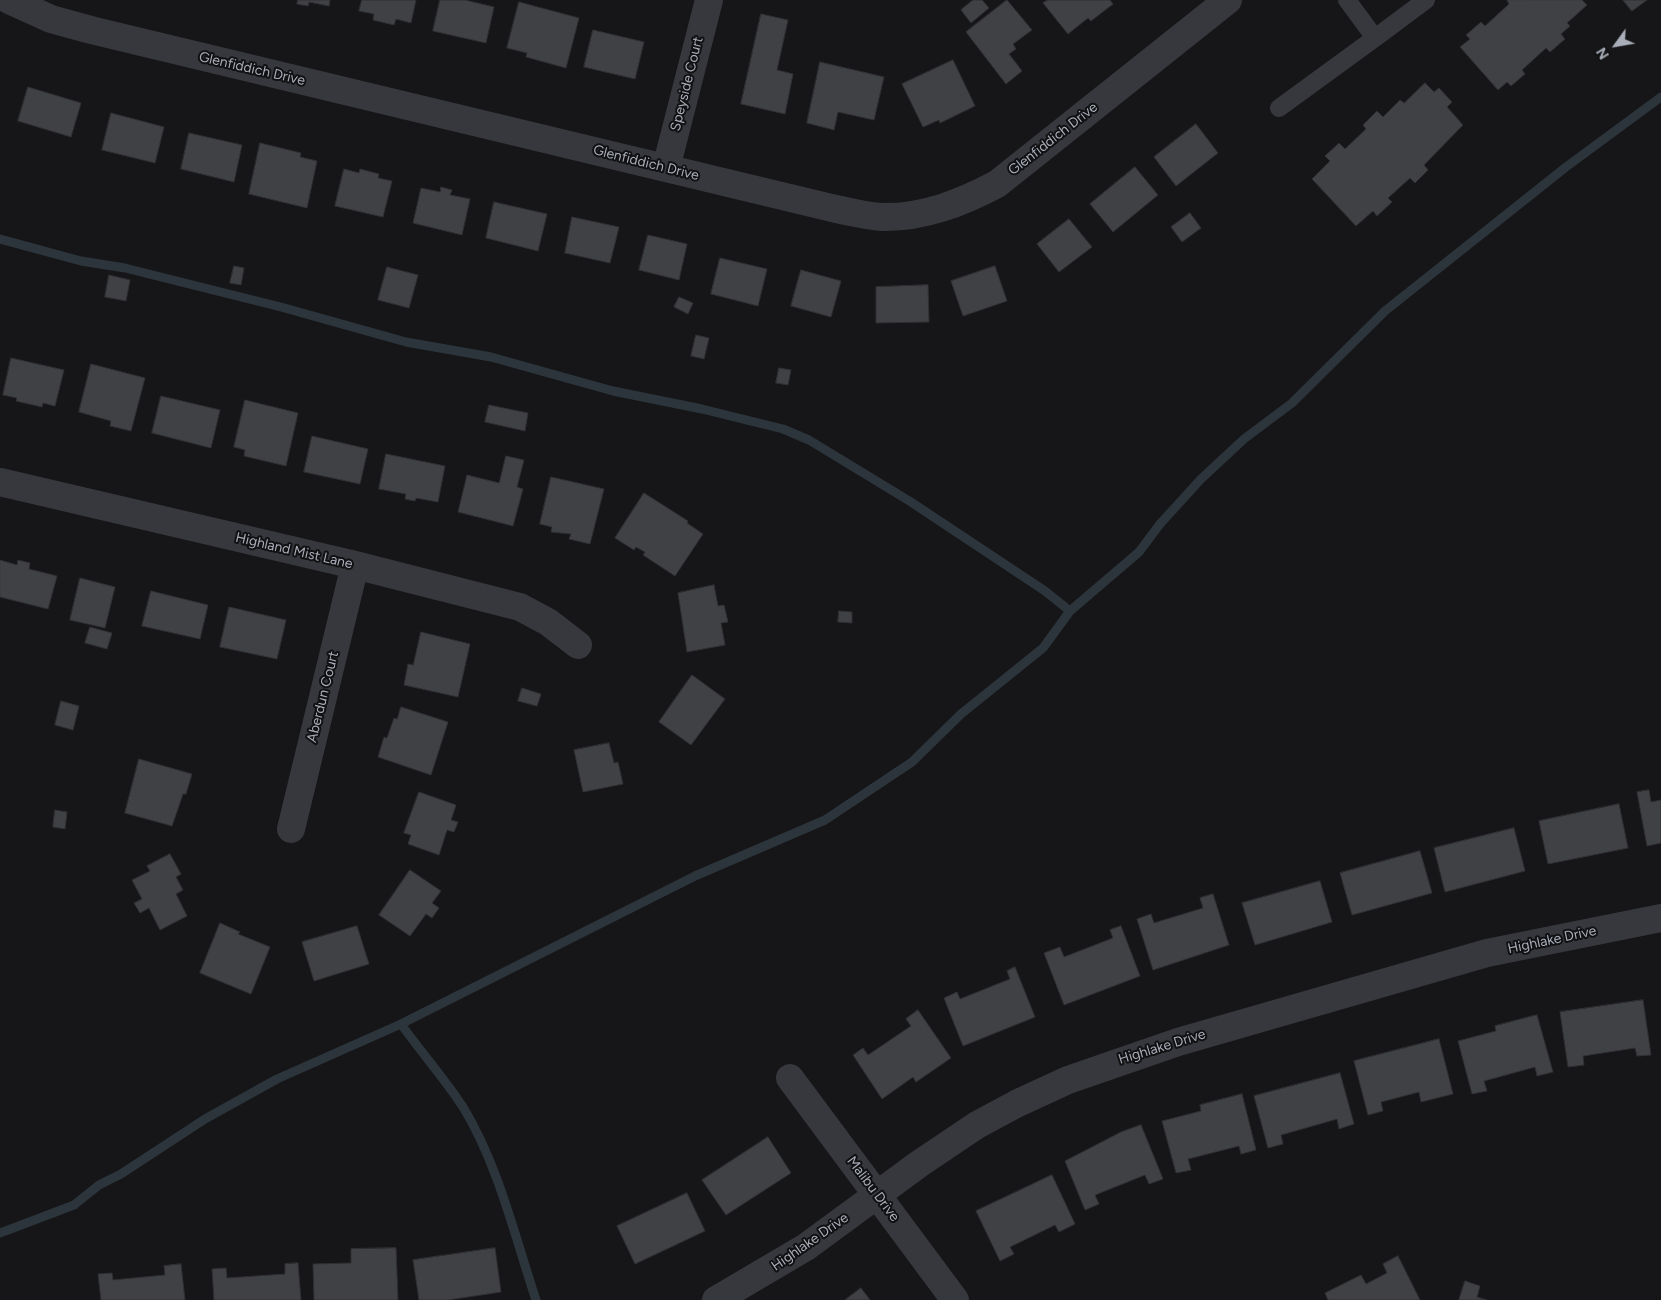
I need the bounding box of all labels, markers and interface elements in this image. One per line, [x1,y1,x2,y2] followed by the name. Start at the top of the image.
[1591,20,1641,70] north arrow
[667,35,707,133] street label: Speyside Court
[1593,44,1613,62] text: N
[197,49,307,89] street label: Glenfiddich Drive
[1005,99,1101,179] street label: Glenfiddich Drive
[591,142,701,184] street label: Glenfiddich Drive
[234,529,354,573] street label: Highland Mist Lane
[304,650,342,744] street label: Aberdun Court
[1506,922,1598,958] street label: Highlake Drive
[1116,1026,1208,1068] street label: Highlake Drive
[843,1153,903,1225] street label: Malibu Drive
[768,1209,852,1275] street label: Highlake Drive

